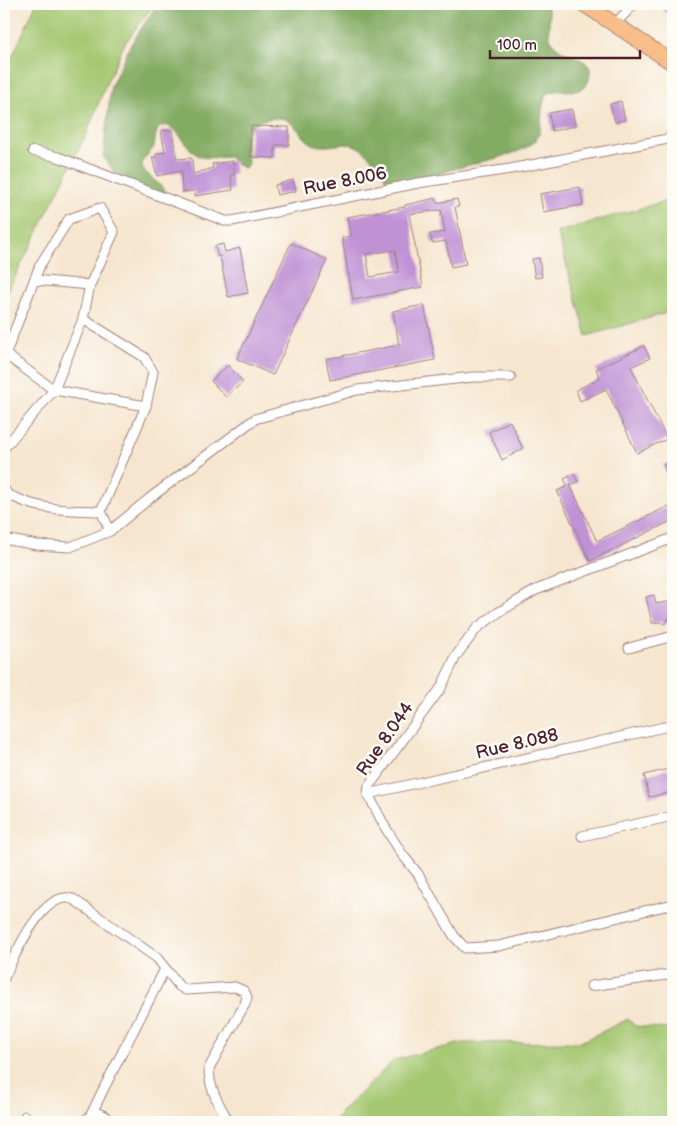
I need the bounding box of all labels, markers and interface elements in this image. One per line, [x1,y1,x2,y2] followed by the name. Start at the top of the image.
[490,28,640,60] scale bar
[497,36,537,55] text: 100 m
[302,163,388,199] street label: Rue 8.006
[352,698,418,780] street label: Rue 8.044
[474,724,560,764] street label: Rue 8.088

